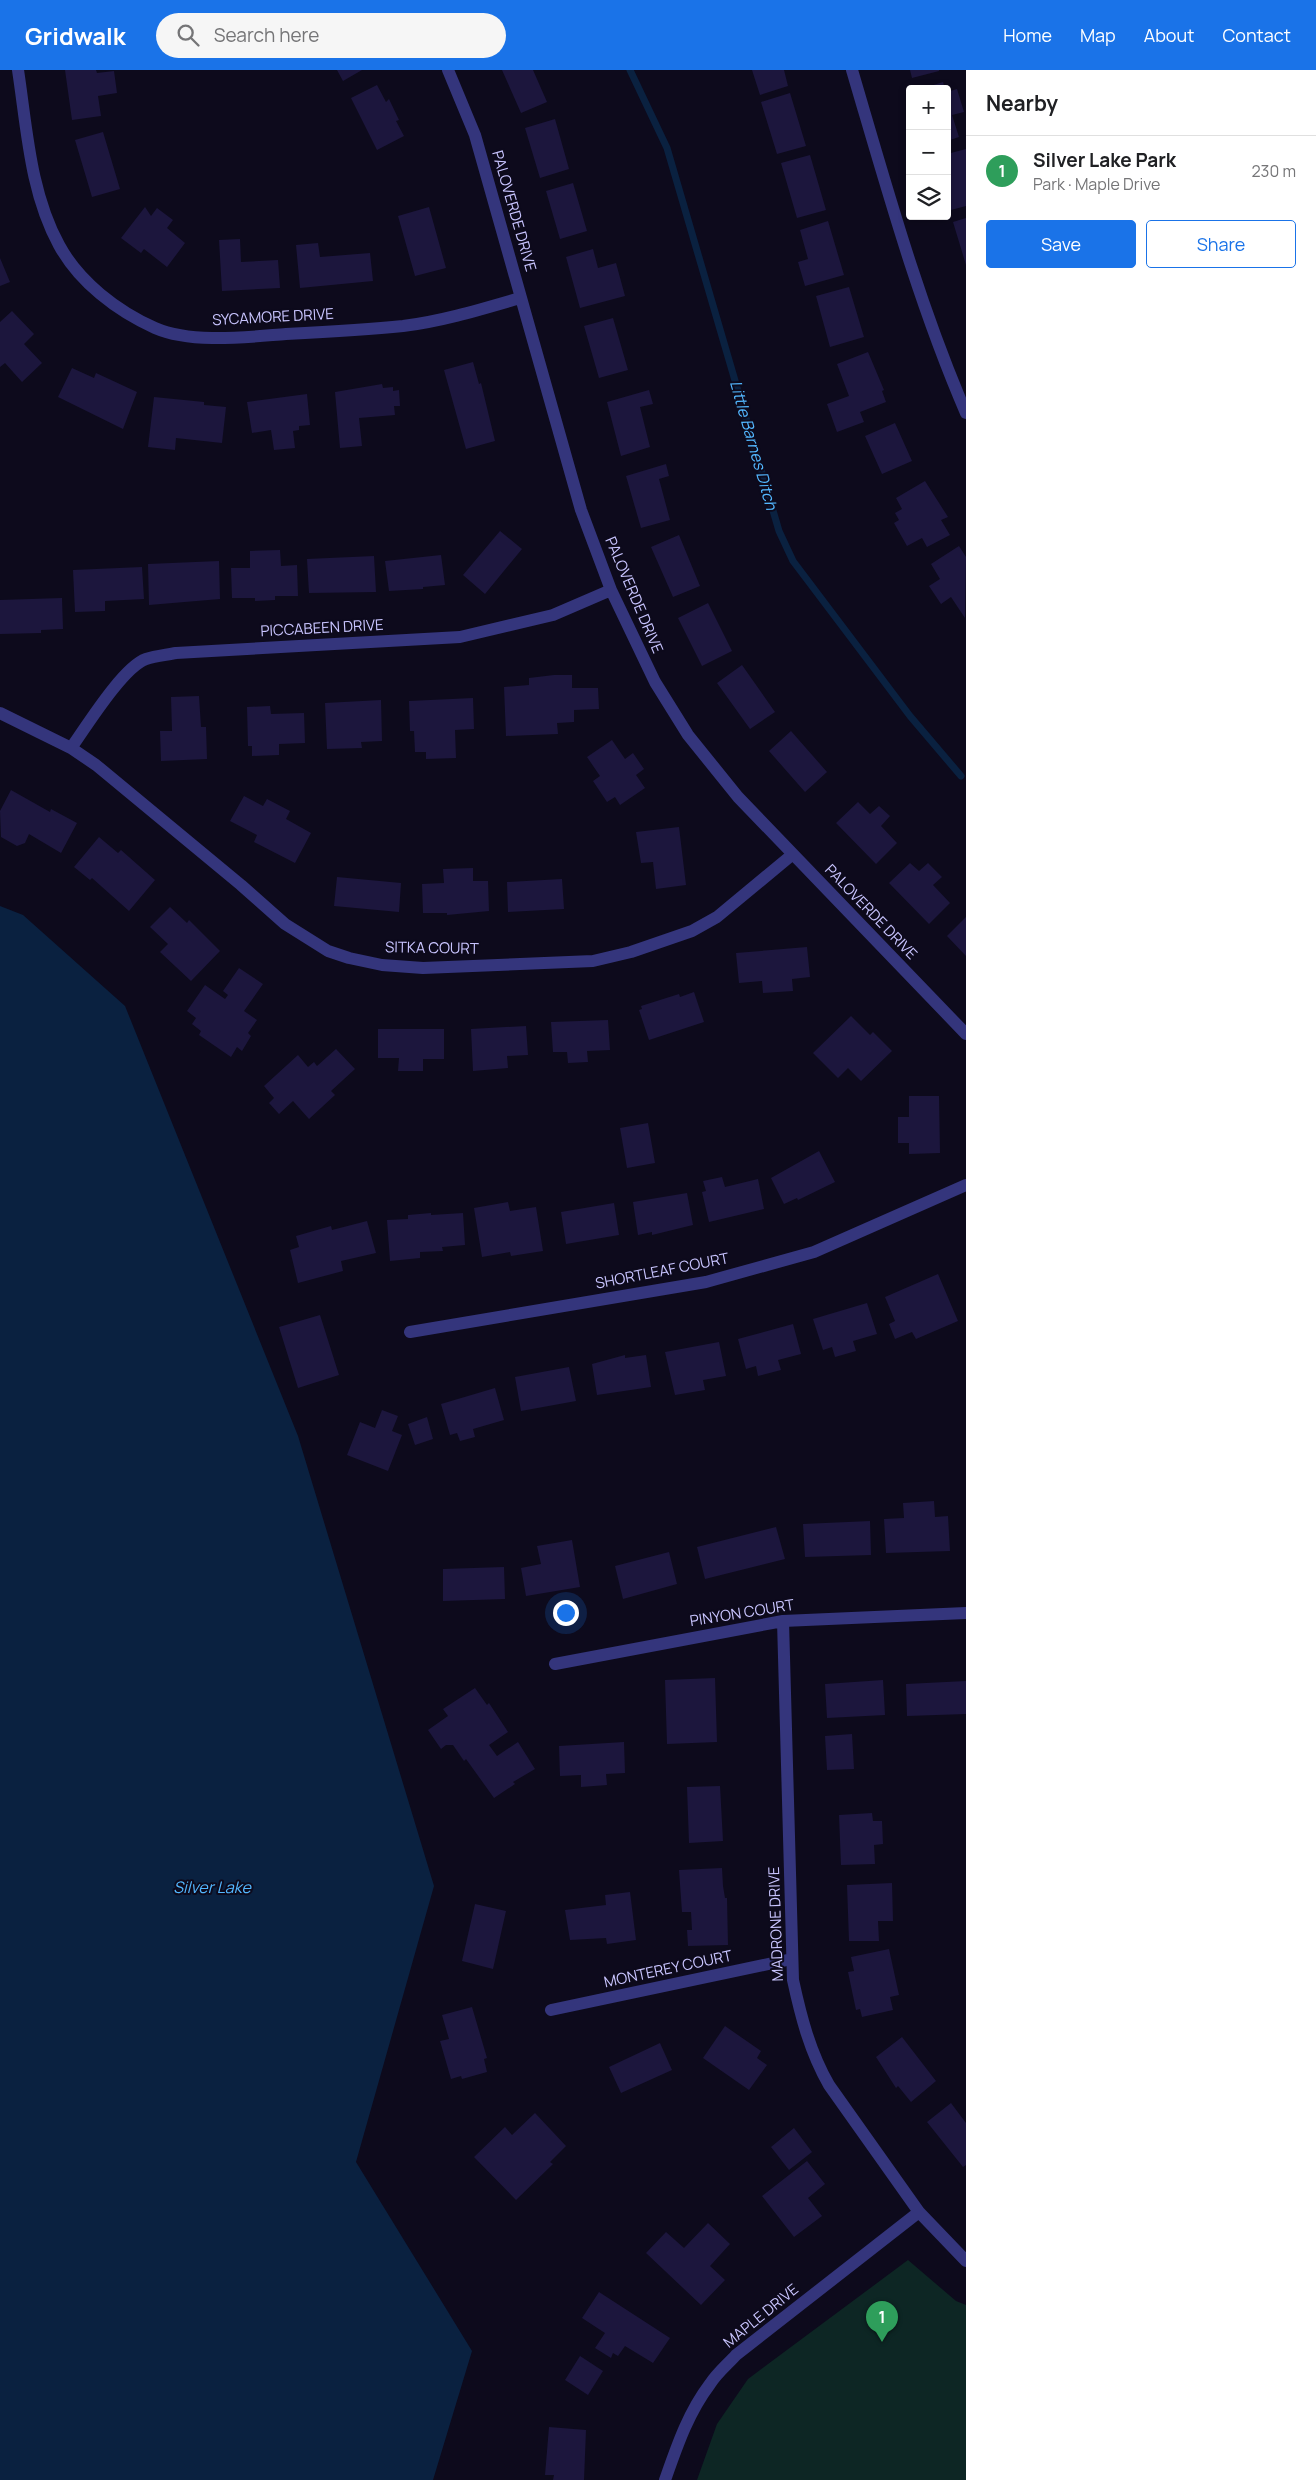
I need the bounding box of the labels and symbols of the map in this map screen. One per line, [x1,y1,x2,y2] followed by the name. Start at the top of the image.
[487,148,542,274] street label: PALOVERDE DRIVE
[212,303,334,330] street label: SYCAMORE DRIVE
[725,378,783,513] water label: Little Barnes Ditch
[600,533,669,656] street label: PALOVERDE DRIVE
[260,614,384,641] street label: PICCABEEN DRIVE
[820,859,922,964] street label: PALOVERDE DRIVE
[385,936,479,959] street label: SITKA COURT
[593,1247,730,1294] street label: SHORTLEAF COURT
[688,1594,796,1631] street label: PINYON COURT
[553,1600,579,1626] your location
[763,1866,788,1982] street label: MADRONE DRIVE
[173,1876,252,1898] water label: Silver Lake
[602,1945,734,1992] street label: MONTEREY COURT
[719,2279,803,2352] street label: MAPLE DRIVE
[866,2301,898,2342] pin: 1

